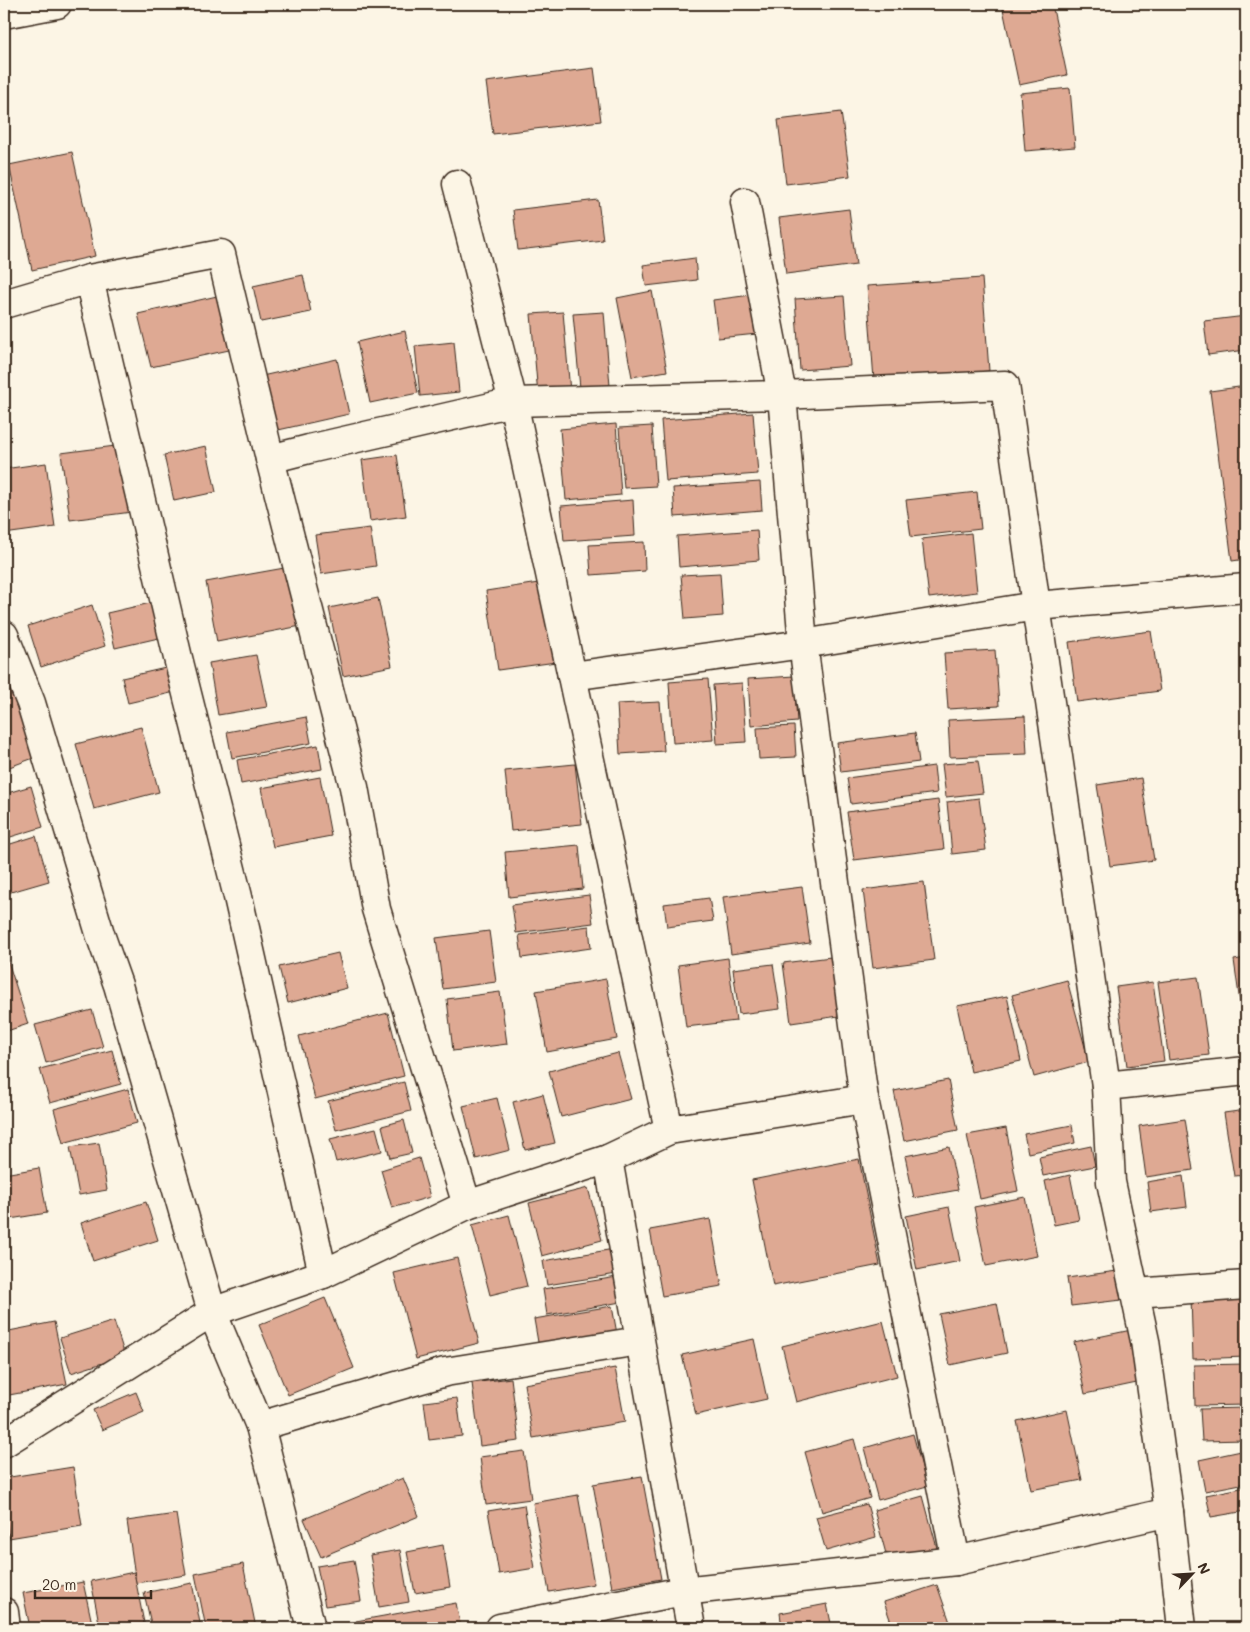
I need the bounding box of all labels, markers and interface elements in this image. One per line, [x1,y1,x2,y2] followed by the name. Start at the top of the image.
[1168,1550,1218,1600] north arrow
[1193,1559,1215,1577] text: N
[35,1567,151,1599] scale bar
[42,1574,76,1594] text: 20 m

